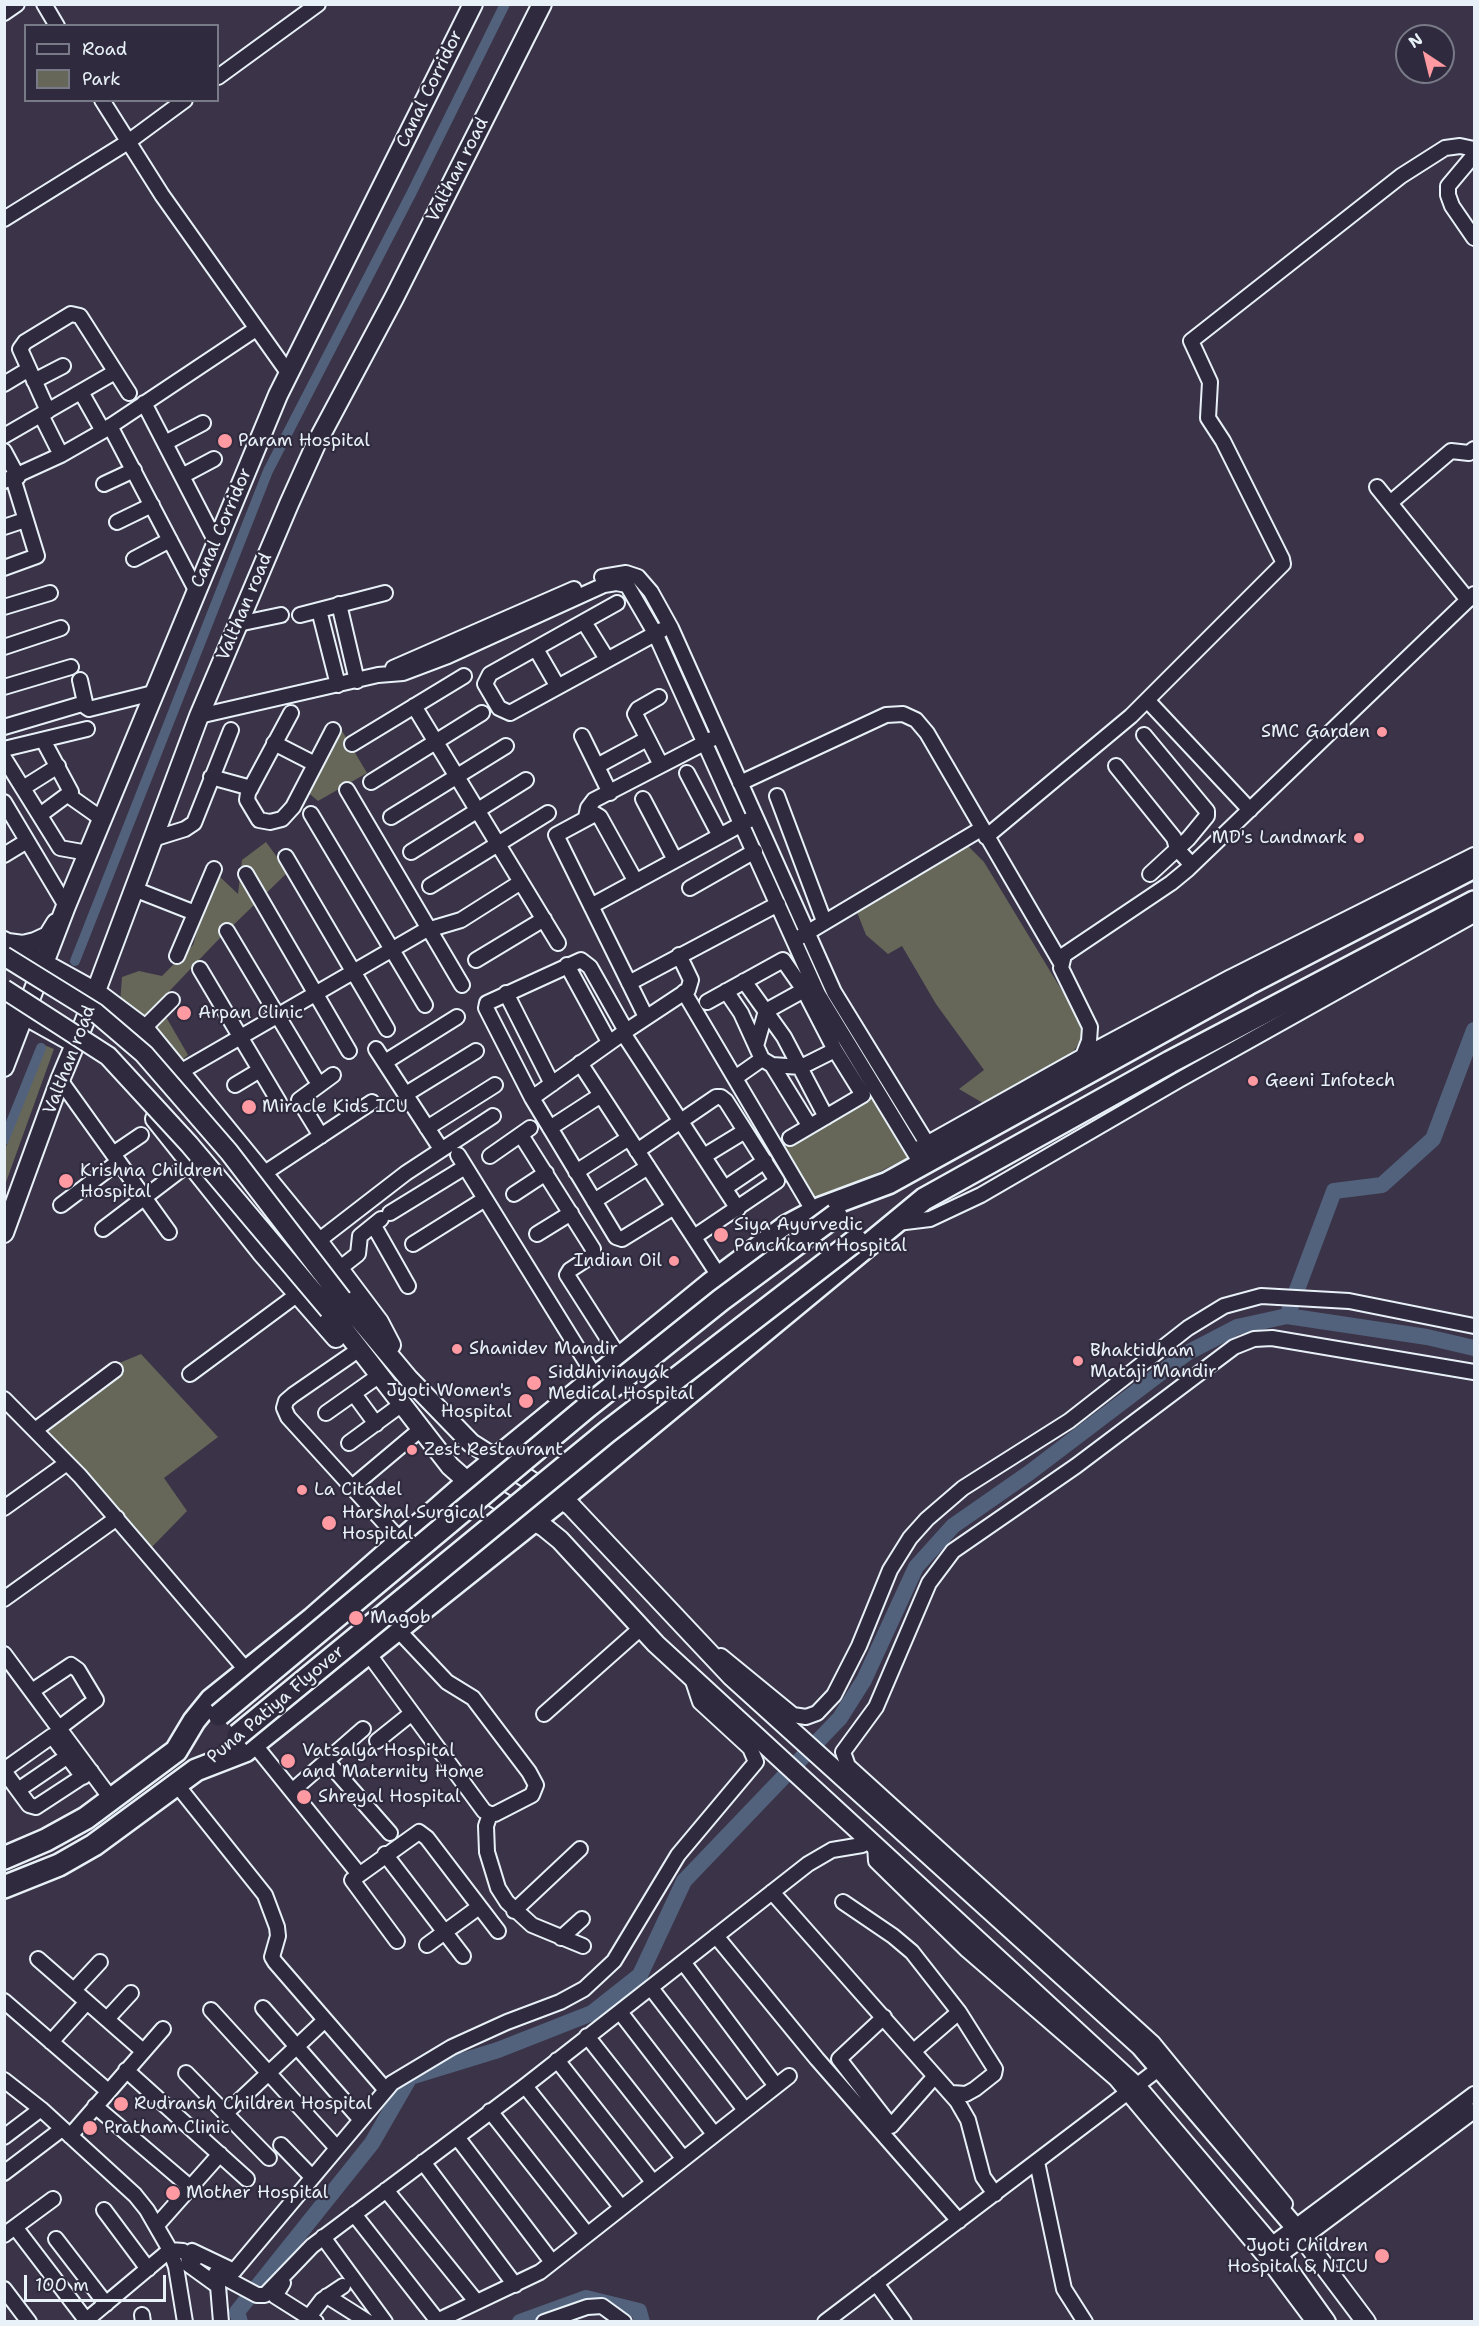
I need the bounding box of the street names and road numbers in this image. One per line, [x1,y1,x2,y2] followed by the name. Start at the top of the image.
[392,27,468,151] street label: Canal Corridor
[422,114,494,226] street label: Valthan road
[187,465,257,591] street label: Canal Corridor
[213,550,277,664] street label: Valthan road
[39,1003,101,1117] street label: Valthan road
[203,1641,349,1769] street label: Puna Patiya Flyover

